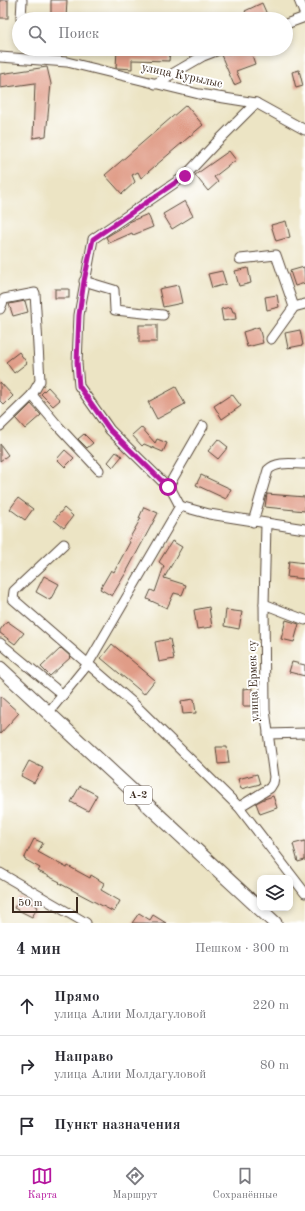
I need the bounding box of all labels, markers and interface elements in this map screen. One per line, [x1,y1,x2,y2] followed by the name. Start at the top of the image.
[12,12,293,56] search box
[26,23,48,45] icon: search
[58,27,99,42] text: Поиск
[140,62,224,90] street label: улица Курылыс
[176,167,194,185] route end
[159,478,177,496] route start
[247,639,261,722] street label: улица Ермек су
[124,786,152,804] road number: A-2
[257,875,293,911] map controls
[257,875,293,911] button: layers
[12,895,78,914] scale bar
[18,898,43,909] text: 50 m
[16,941,61,958] text: 4 мин
[195,942,289,955] text: Пешком · 300 m
[54,990,100,1005] text: Прямо
[16,995,38,1017] icon: ahead
[252,999,289,1012] text: 220 m
[54,1008,206,1021] text: улица Алии Молдагуловой
[54,1050,113,1065] text: Направо
[16,1055,38,1077] icon: right
[260,1059,289,1072] text: 80 m
[54,1068,206,1081] text: улица Алии Молдагуловой
[16,1115,38,1137] icon: arrive
[54,1118,181,1133] text: Пункт назначения
[28,1165,57,1203] tab: Карта
[112,1165,158,1203] tab: Маршрут
[213,1165,277,1203] tab: Сохранённые

